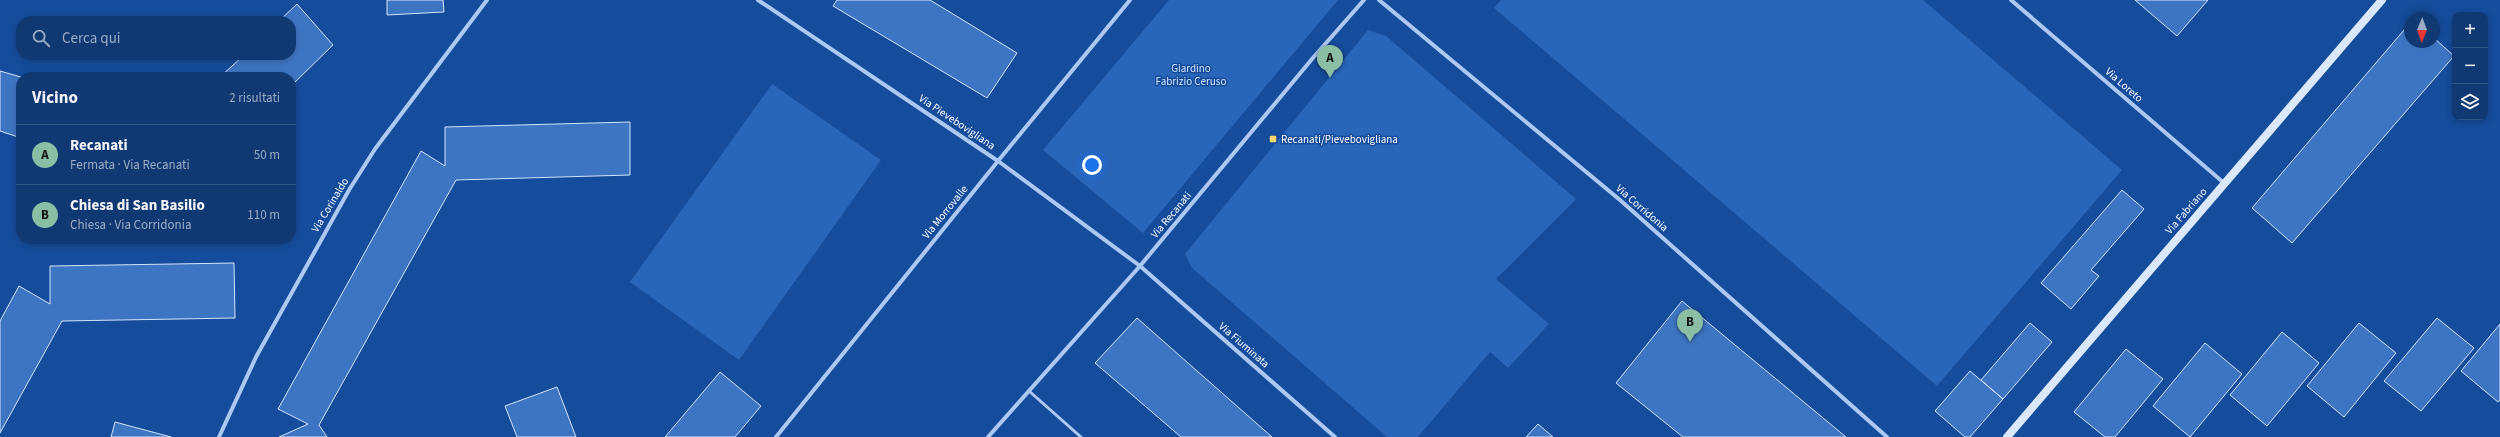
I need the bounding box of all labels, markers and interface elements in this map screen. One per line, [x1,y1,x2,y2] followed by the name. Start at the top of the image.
[2404,12,2440,48] north arrow
[2452,12,2488,120] map controls
[2452,12,2488,48] button: +
[16,16,296,60] search box
[30,27,52,49] icon: search
[62,28,121,49] text: Cerca qui
[1317,45,1343,78] pin: A
[2452,48,2488,84] button: −
[1156,61,1226,89] park label: Giardino Fabrizio Ceruso
[2102,64,2146,106] street label: Via Loreto
[2452,84,2488,120] button: layers
[32,86,78,110] text: Vicino
[229,89,280,107] text: 2 risultati
[916,91,998,153] street label: Via Pievebovigliana
[1281,132,1398,147] place label: Recanati/Pievebovigliana
[1268,134,1278,144] marker: Recanati/Pievebovigliana
[70,135,128,156] text: Recanati
[41,146,49,164] text: A
[254,146,280,164] text: 50 m
[1082,155,1102,175] your location
[70,156,190,174] text: Fermata · Via Recanati
[308,175,352,235] street label: Via Corinaldo
[1613,181,1671,235] street label: Via Corridonia
[919,182,972,242] street label: Via Morrovalle
[2162,185,2210,237] street label: Via Fabriano
[1147,189,1195,241] street label: Via Recanati
[70,195,205,216] text: Chiesa di San Basilio
[41,206,49,224] text: B
[247,206,280,224] text: 110 m
[70,216,191,234] text: Chiesa · Via Corridonia
[1677,309,1703,342] pin: B
[1215,319,1273,371] street label: Via Fiuminata

